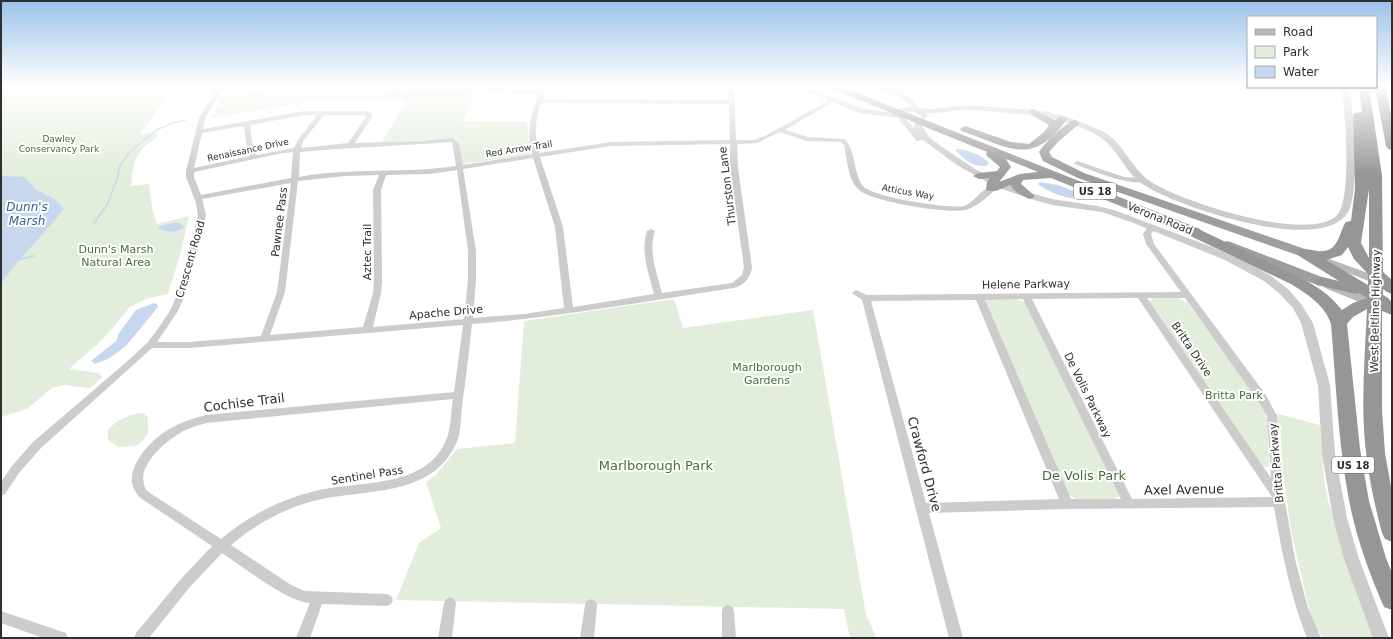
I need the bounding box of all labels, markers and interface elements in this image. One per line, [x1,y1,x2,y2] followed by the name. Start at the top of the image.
[1247,16,1377,88] legend
[1283,25,1313,39] text: Road
[1283,45,1309,59] text: Park
[1283,65,1319,79] text: Water
[19,134,100,154] park label: Dawley Conservancy Park
[206,136,290,164] street label: Renaissance Drive
[485,139,553,159] street label: Red Arrow Trail
[716,146,739,227] street label: Thurston Lane
[881,182,936,202] street label: Atticus Way
[1074,183,1116,199] road number: US 18
[269,186,290,258] street label: Pawnee Pass
[1125,199,1194,237] street label: Verona Road
[6,200,48,228] water label: Dunn's Marsh
[173,219,208,299] street label: Crescent Road
[361,224,374,280] street label: Aztec Trail
[78,243,154,269] park label: Dunn's Marsh Natural Area
[1368,249,1383,373] street label: West Beltline Highway
[982,277,1071,292] street label: Helene Parkway
[409,303,484,322] street label: Apache Drive
[1168,319,1215,379] street label: Britta Drive
[1061,350,1114,441] street label: De Volis Parkway
[732,361,802,387] park label: Marlborough Gardens
[1205,389,1264,402] park label: Britta Park
[203,390,285,415] street label: Cochise Trail
[905,415,944,513] street label: Crawford Drive
[1266,422,1286,503] street label: Britta Parkway
[1332,457,1374,473] road number: US 18
[599,458,714,473] park label: Marlborough Park
[330,463,404,488] street label: Sentinel Pass
[1042,468,1127,483] park label: De Volis Park
[1144,481,1224,498] street label: Axel Avenue

